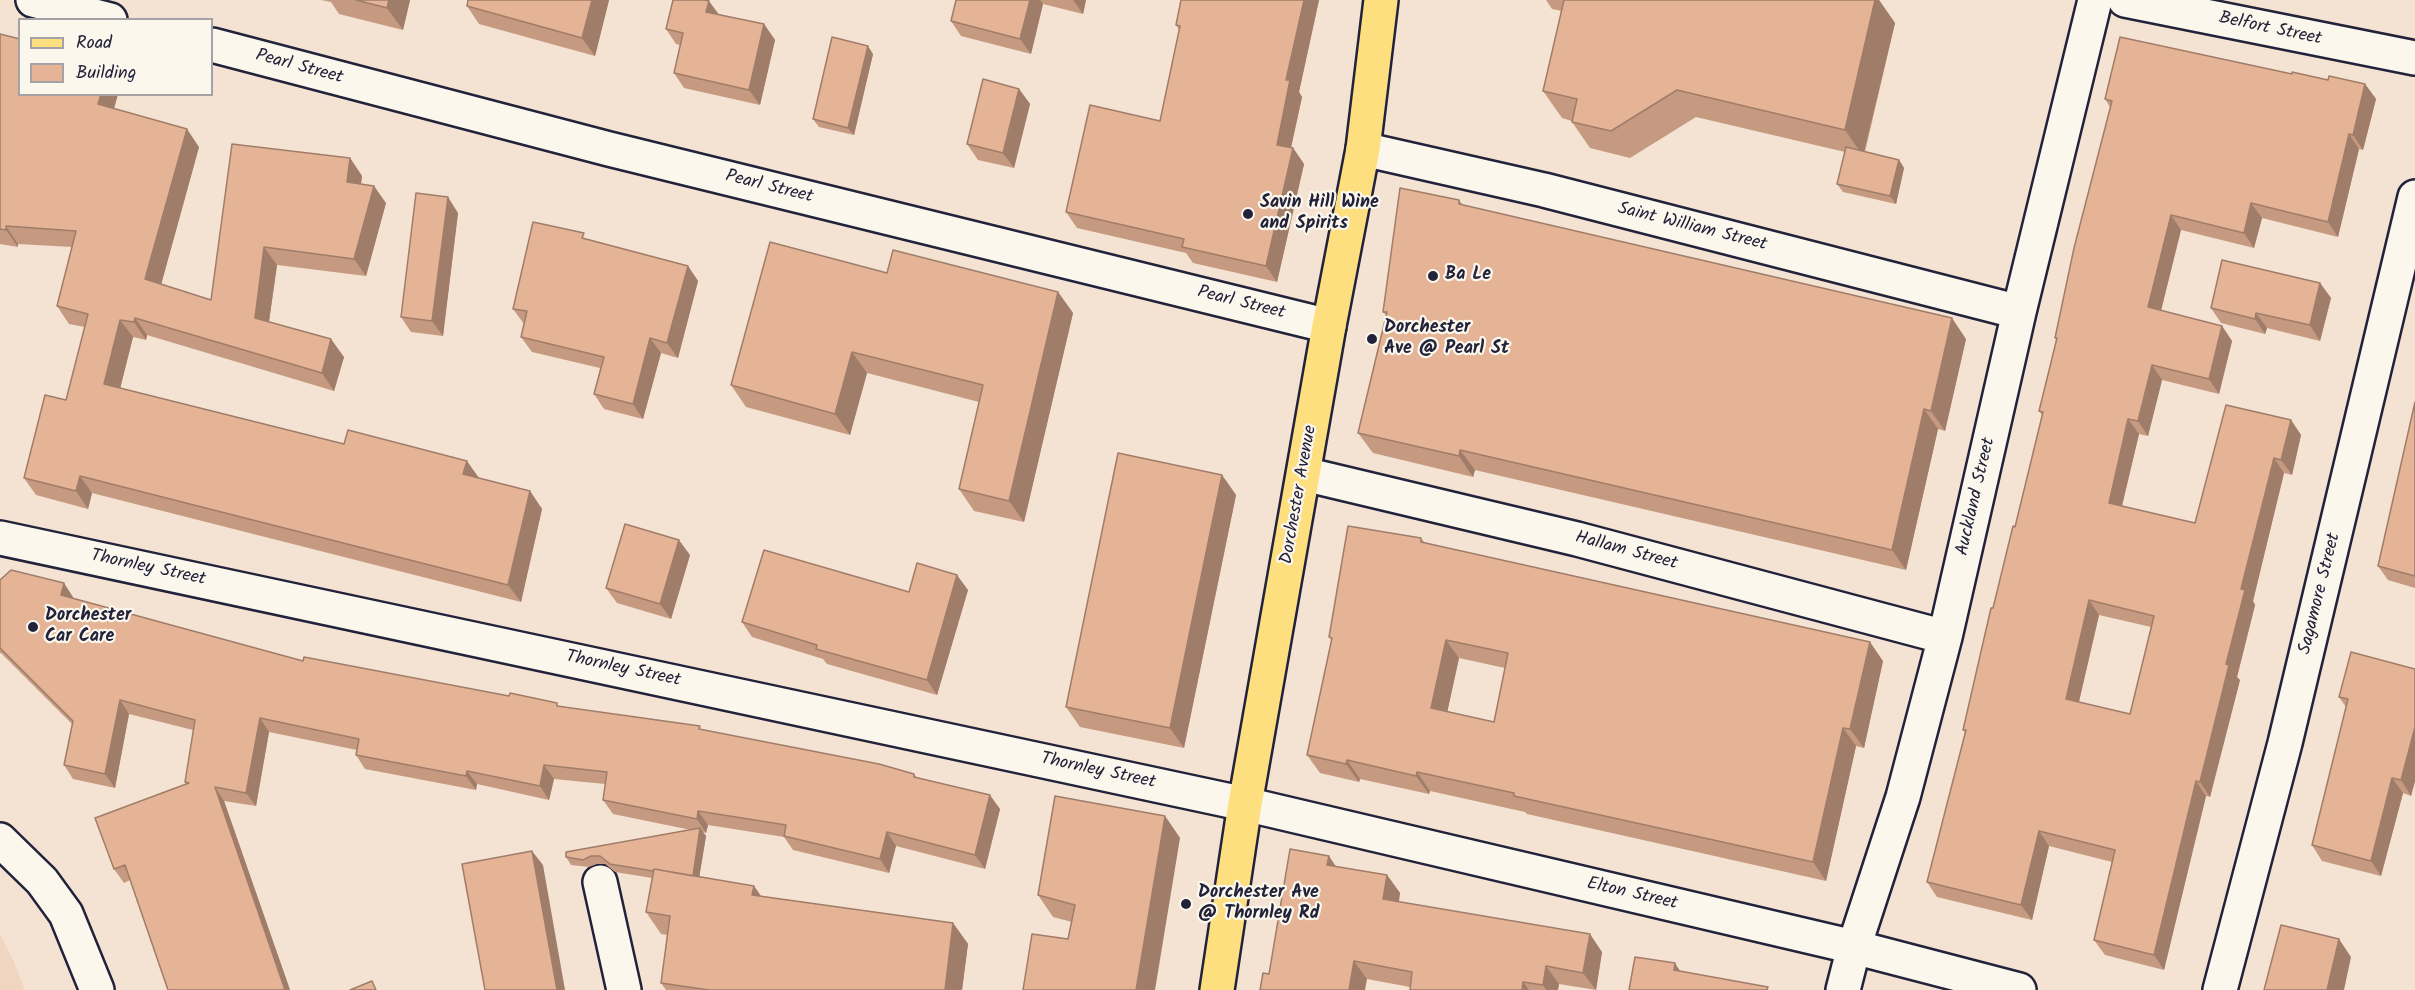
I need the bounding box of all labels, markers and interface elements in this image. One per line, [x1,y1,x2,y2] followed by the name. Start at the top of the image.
[2217,9,2323,51] street label: Belfort Street
[18,18,213,96] legend
[76,29,112,58] text: Road
[253,46,345,90] street label: Pearl Street
[76,59,136,88] text: Building
[723,167,815,209] street label: Pearl Street
[1260,193,1379,236] place label: Savin Hill Wine and Spirits
[1615,199,1769,257] street label: Saint William Street
[1241,207,1255,221] marker: Savin Hill Wine and Spirits
[1445,265,1491,287] place label: Ba Le
[1426,269,1440,283] marker: Ba Le
[1195,283,1287,325] street label: Pearl Street
[1384,318,1509,360] place label: Dorchester Ave @ Pearl St
[1365,332,1379,346] marker: Dorchester Ave @ Pearl St
[1277,424,1323,566] street label: Dorchester Avenue
[1953,436,2001,558] street label: Auckland Street
[1573,528,1679,576] street label: Hallam Street
[2295,531,2347,657] street label: Sagamore Street
[89,546,207,592] street label: Thornley Street
[45,606,131,648] place label: Dorchester Car Care
[26,620,40,634] marker: Dorchester Car Care
[564,647,682,693] street label: Thornley Street
[1039,749,1157,795] street label: Thornley Street
[1584,874,1680,916] street label: Elton Street
[1198,883,1319,926] place label: Dorchester Ave @ Thornley Rd
[1179,897,1193,911] marker: Dorchester Ave @ Thornley Rd

